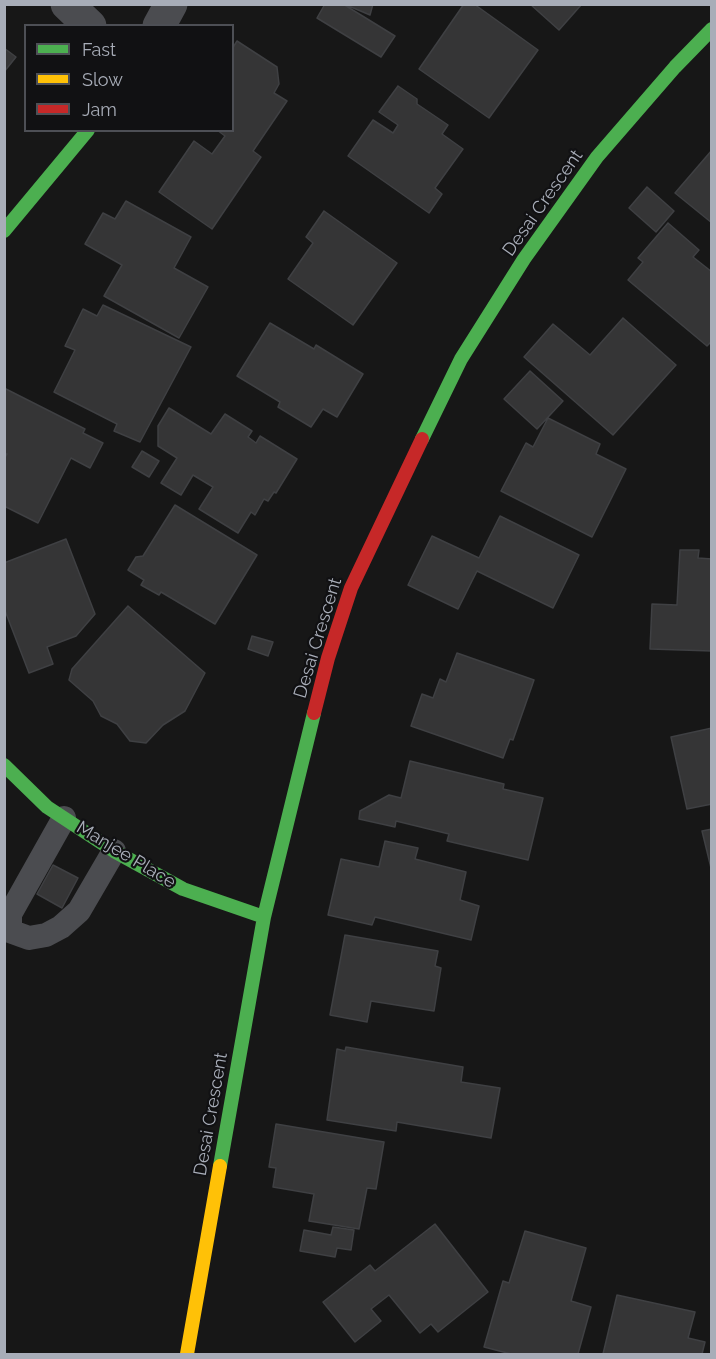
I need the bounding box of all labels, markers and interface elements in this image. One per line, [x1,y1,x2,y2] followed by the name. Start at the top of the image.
[24,24,234,132] legend
[82,39,116,60] text: Fast
[82,69,123,90] text: Slow
[82,99,117,120] text: Jam
[498,146,588,260] street label: Desai Crescent
[289,575,347,701] street label: Desai Crescent
[72,817,180,893] street label: Manjee Place
[190,1051,232,1177] street label: Desai Crescent

